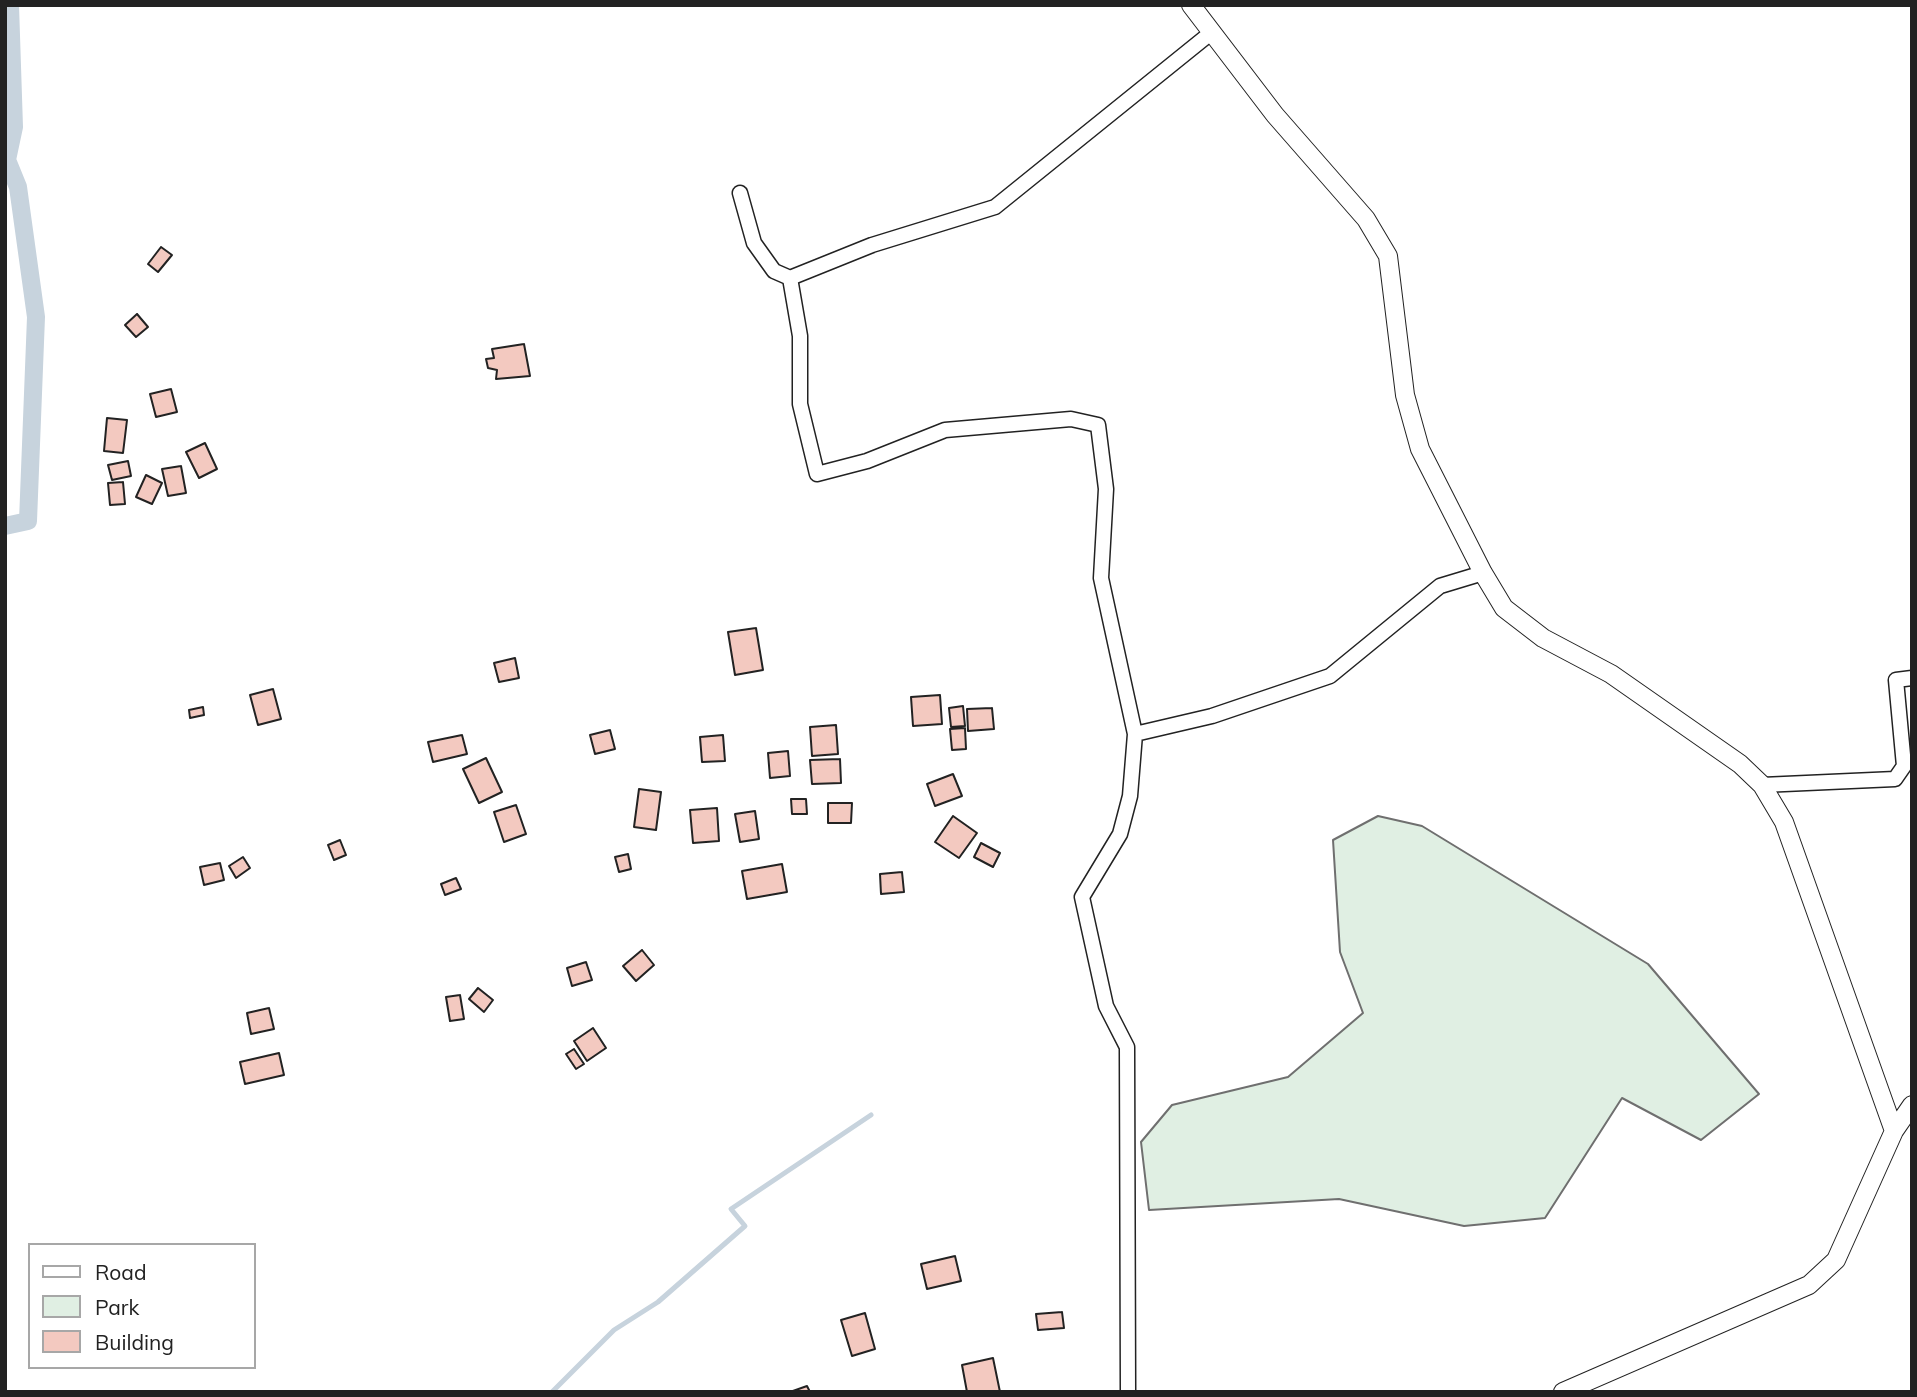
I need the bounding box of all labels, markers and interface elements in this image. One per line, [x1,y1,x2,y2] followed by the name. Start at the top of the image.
[28,1243,256,1369] legend
[95,1259,146,1285] text: Road
[95,1294,139,1320] text: Park
[95,1329,174,1355] text: Building

